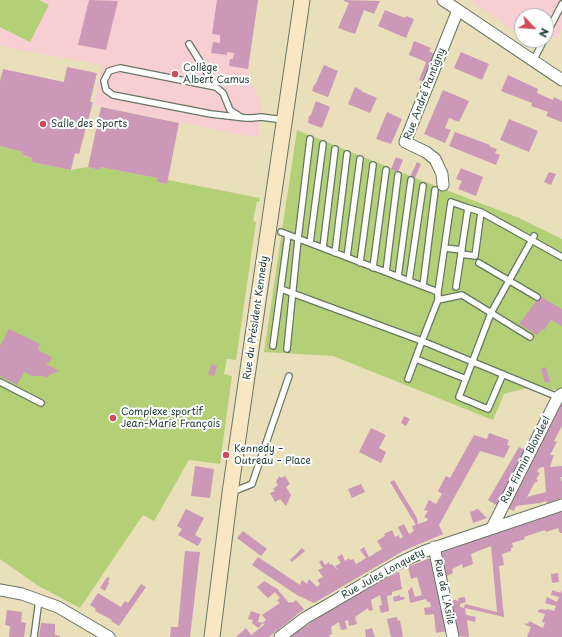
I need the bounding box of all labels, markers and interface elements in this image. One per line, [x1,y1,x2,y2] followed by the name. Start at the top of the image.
[514,8,554,48] north arrow
[535,25,554,40] text: N
[402,46,448,142] street label: Rue André Pantigny
[183,62,249,86] place label: Collège Albert Camus
[170,69,180,79] marker: Collège Albert Camus
[51,118,127,130] place label: Salle des Sports
[38,119,48,129] marker: Salle des Sports
[241,255,271,381] street label: Rue du Président Kennedy
[121,406,220,430] place label: Complexe sportif Jean-Marie François
[108,413,118,423] marker: Complexe sportif Jean-Marie François
[499,414,553,506] street label: Rue Firmin Blondeel
[234,443,311,466] place label: Kennedy – Outreau – Place
[221,450,231,460] marker: Kennedy – Outreau – Place
[339,546,427,602] street label: Rue Jules Lonquety
[431,558,457,626] street label: Rue de L'Asile

